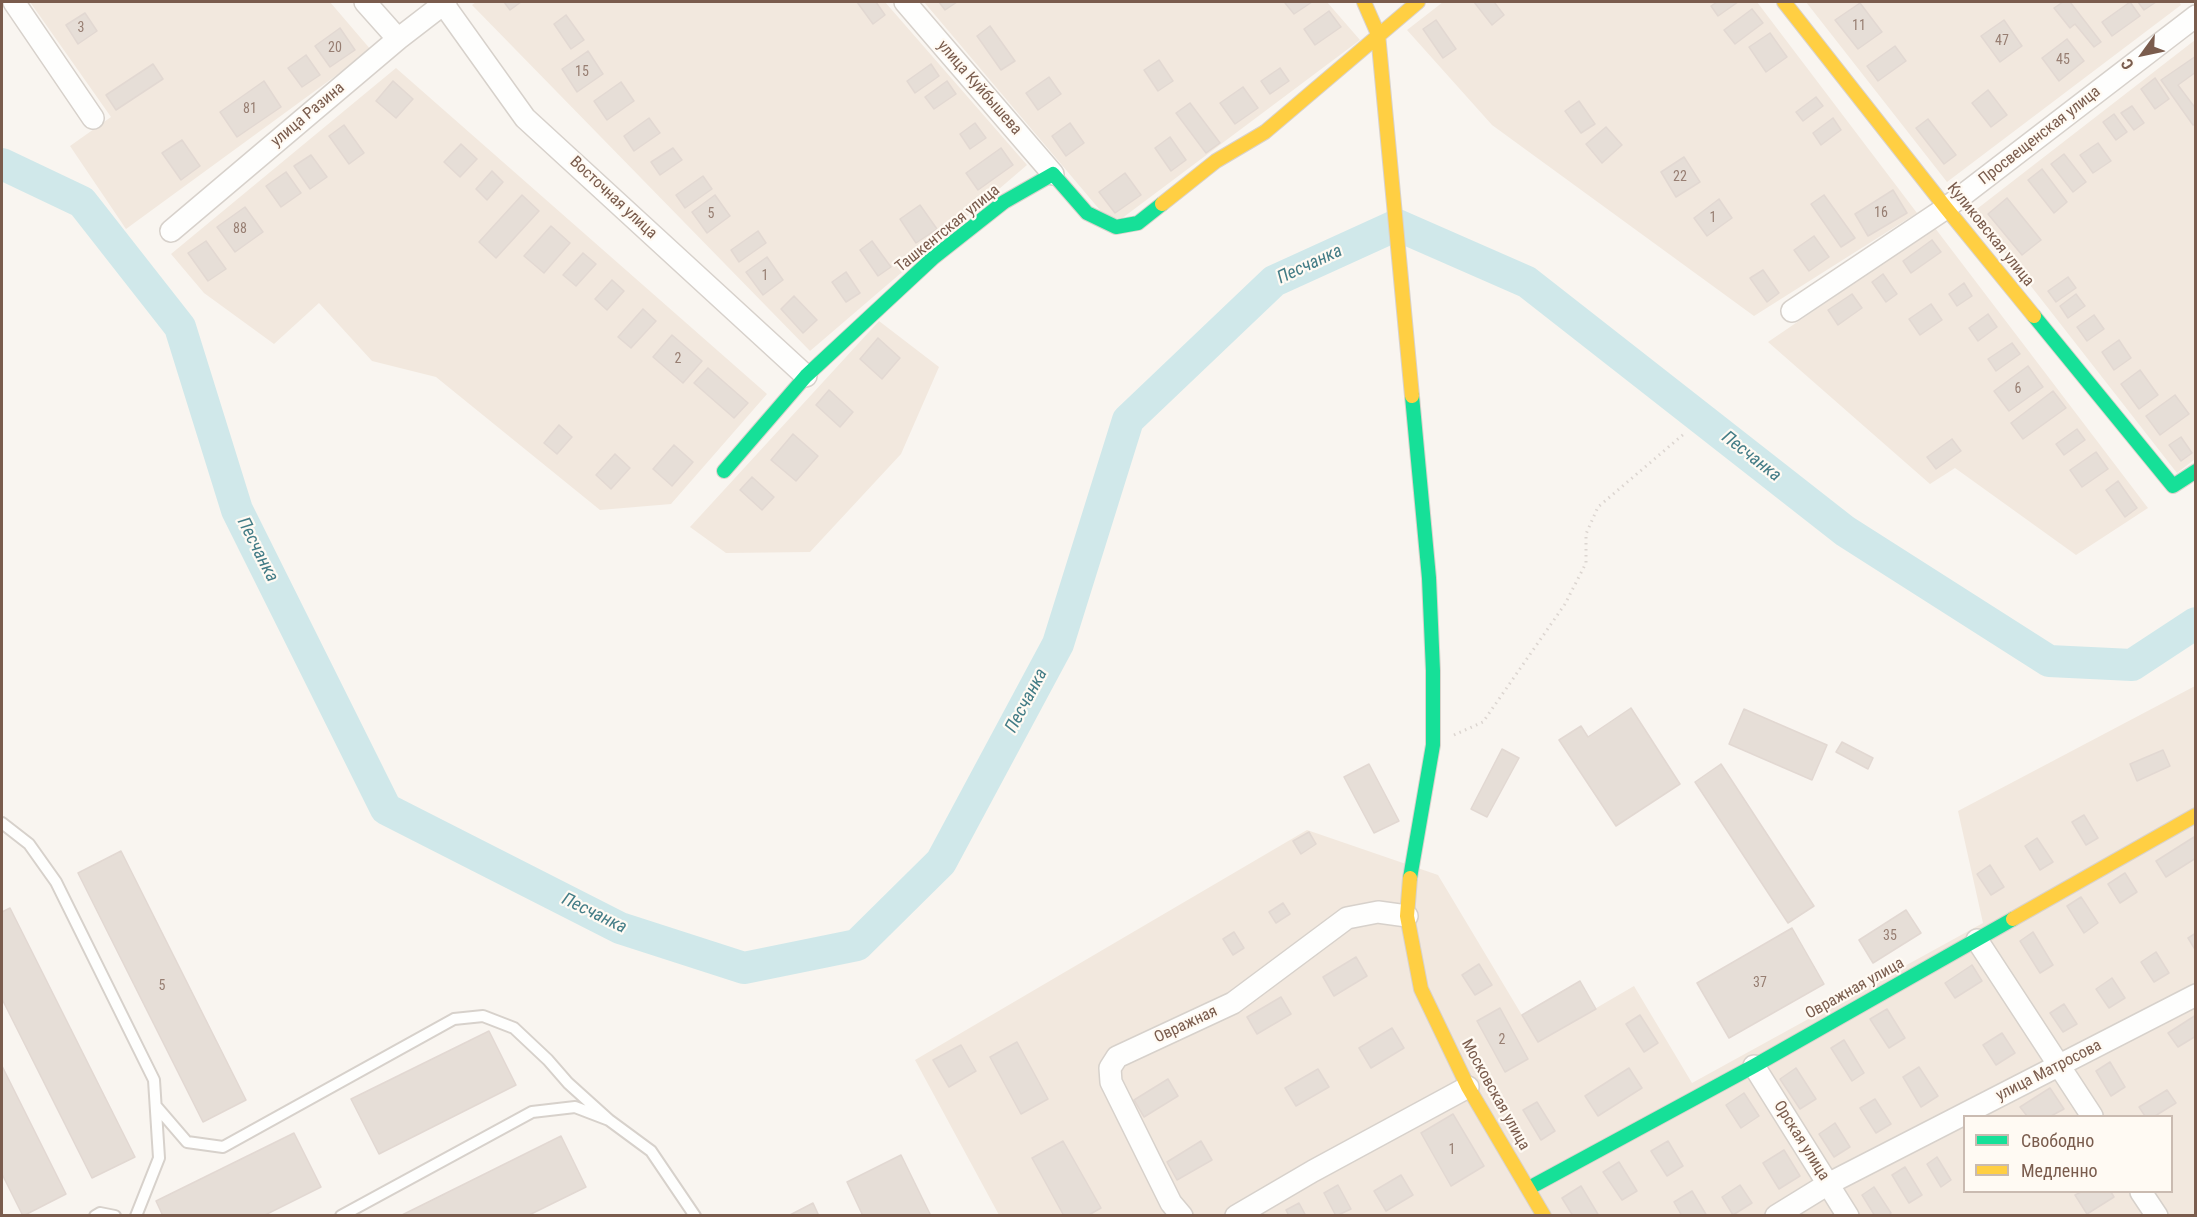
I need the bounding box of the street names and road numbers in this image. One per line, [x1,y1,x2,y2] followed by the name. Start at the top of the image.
[933,37,1025,139] street label: улица Куйбышева
[267,79,349,151] street label: улица Разина
[1975,83,2105,189] street label: Просвещенская улица
[565,153,661,243] street label: Восточная улица
[1942,179,2038,291] street label: Куликовская улица
[892,181,1004,277] street label: Ташкентская улица
[1802,954,1908,1024] street label: Овражная улица
[1151,1002,1221,1048] street label: Овражная
[1457,1036,1533,1154] street label: Московская улица
[1993,1036,2105,1106] street label: улица Матросова
[1769,1098,1833,1184] street label: Орская улица

